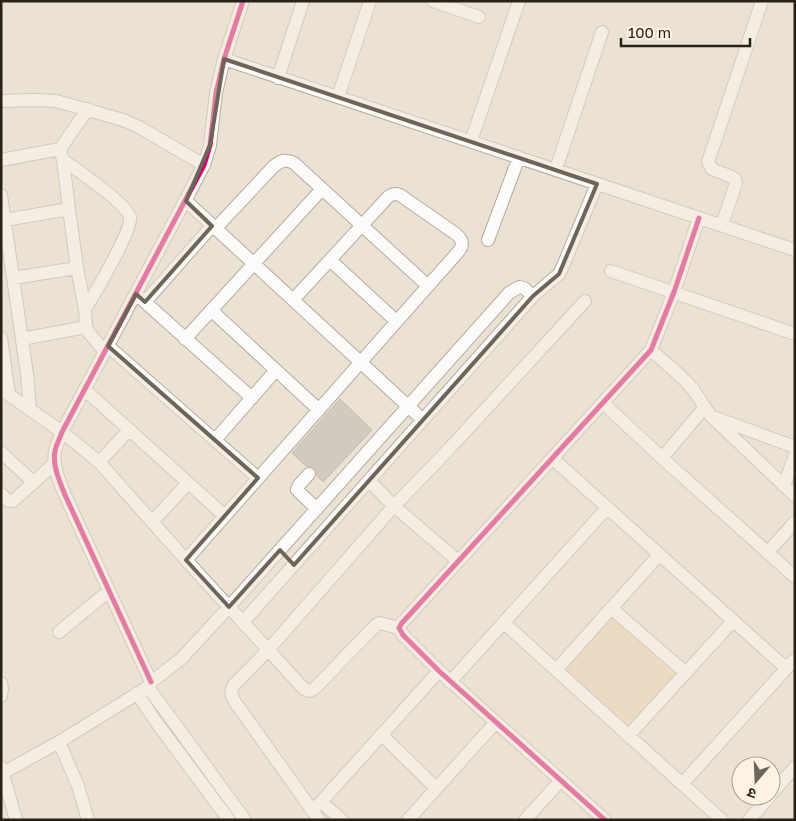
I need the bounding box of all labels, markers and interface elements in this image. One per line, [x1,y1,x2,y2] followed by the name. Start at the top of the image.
[621,15,750,47] scale bar
[628,23,671,41] text: 100 m
[731,756,781,806] north arrow
[744,784,758,803] text: उ

